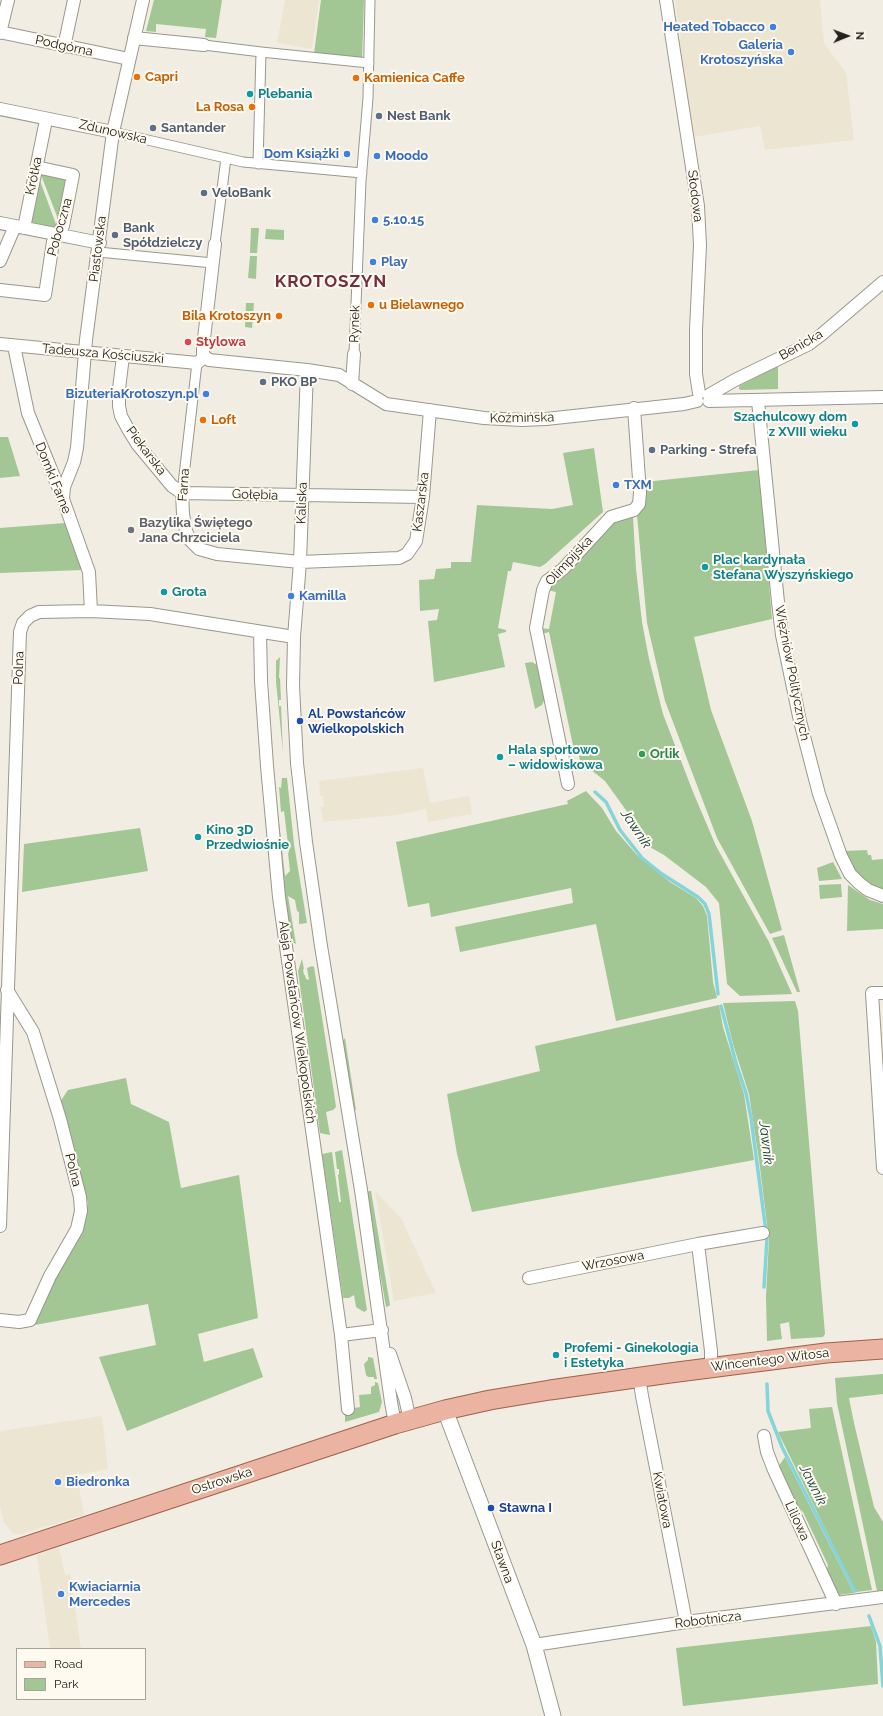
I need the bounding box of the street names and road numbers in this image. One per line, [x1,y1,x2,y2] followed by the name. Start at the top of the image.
[34,32,94,60] street label: Podgórna
[77,117,149,147] street label: Zdunowska
[22,155,46,197] street label: Krótka
[684,169,706,223] street label: Słodowa
[44,196,76,258] street label: Poboczna
[86,215,110,283] street label: Piastowska
[347,305,363,343] street label: Rynek
[776,326,826,364] street label: Benicka
[41,341,165,367] street label: Tadeusza Kościuszki
[490,410,554,426] street label: Koźmińska
[123,423,169,479] street label: Piekarska
[32,440,74,516] street label: Domki Farne
[175,468,193,502] street label: Farna
[410,471,432,533] street label: Kaszarska
[293,482,311,524] street label: Kaliska
[232,486,278,504] street label: Gołębia
[542,533,596,589] street label: Olimpijska
[771,604,813,742] street label: Więźniów Politycznych
[11,651,27,685] street label: Polna
[275,920,319,1124] street label: Aleja Powstańców Wielkopolskich
[61,1152,85,1188] street label: Polna
[581,1247,645,1275] street label: Wrzosowa
[710,1345,830,1375] street label: Wincentego Witosa
[190,1464,254,1498] street label: Ostrowska
[649,1470,675,1530] street label: Kwiatowa
[781,1499,813,1543] street label: Liliowa
[487,1539,517,1585] street label: Stawna
[674,1608,742,1632] street label: Robotnicza

